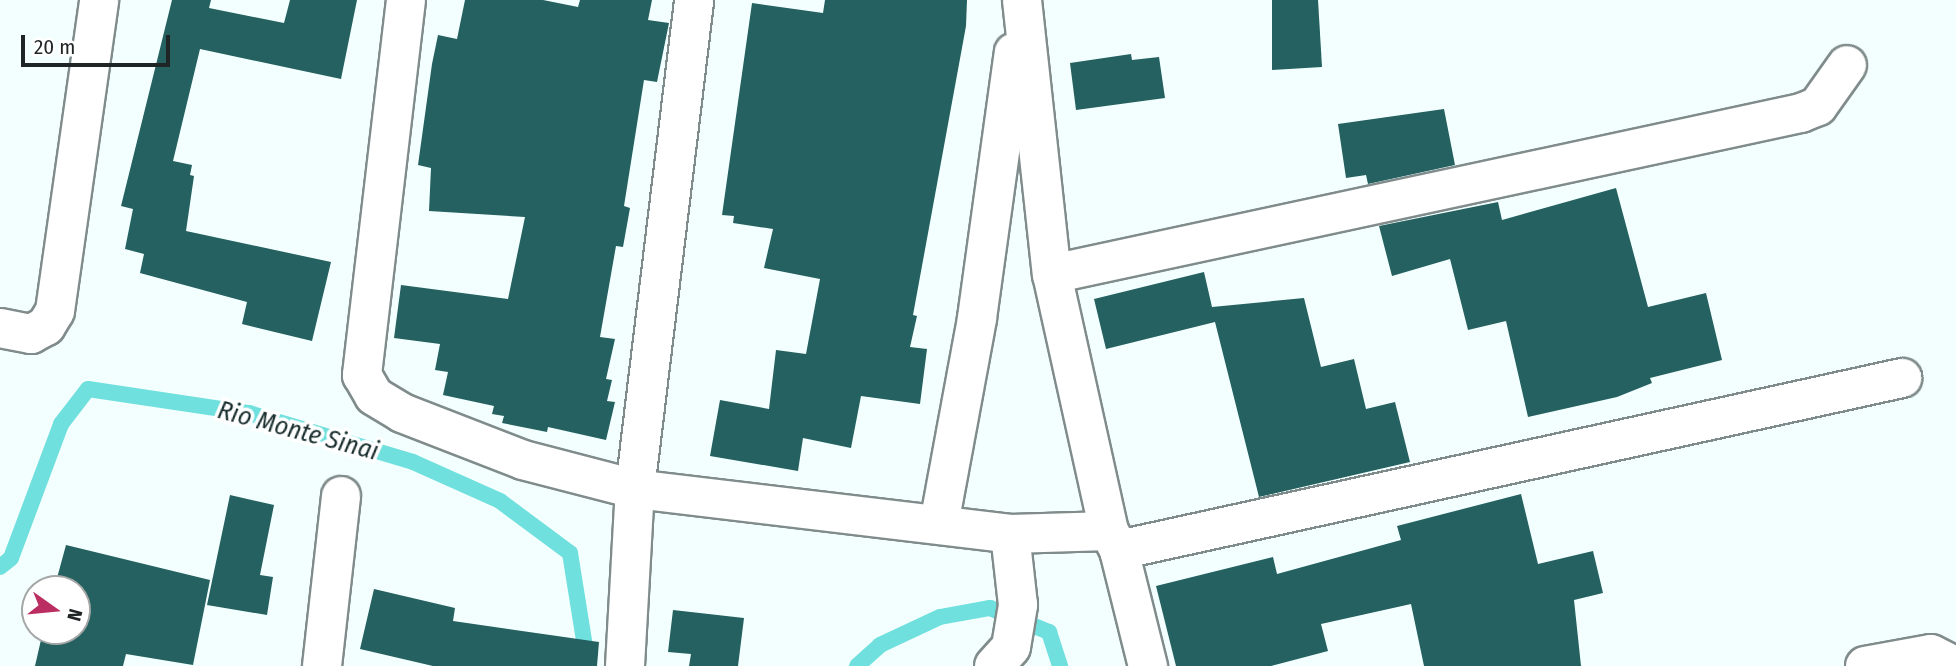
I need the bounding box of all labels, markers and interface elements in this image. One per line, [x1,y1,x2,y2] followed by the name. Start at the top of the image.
[24,21,173,65] scale bar
[34,34,75,60] text: 20 m
[214,395,382,467] water label: Rio Monte Sinai
[21,575,91,645] north arrow
[62,607,87,624] text: N

